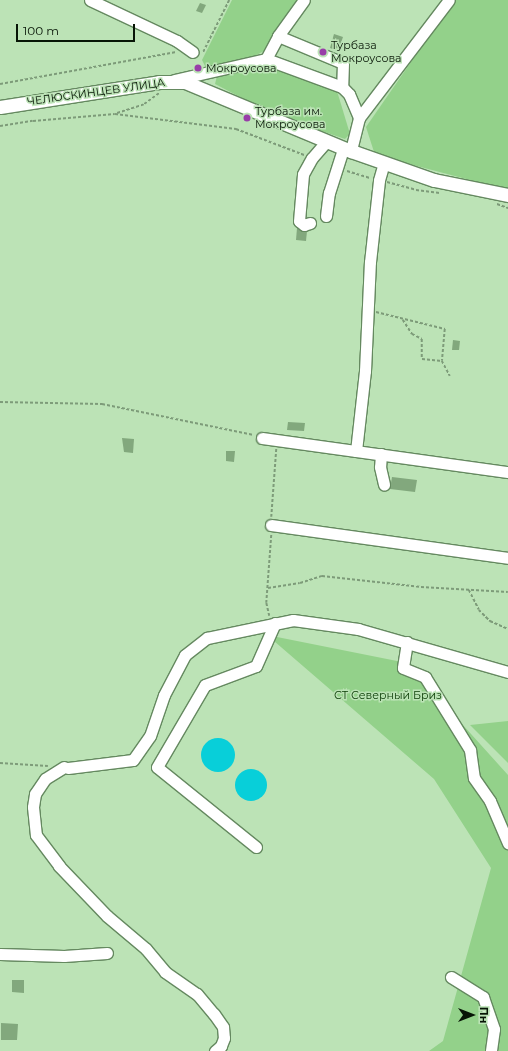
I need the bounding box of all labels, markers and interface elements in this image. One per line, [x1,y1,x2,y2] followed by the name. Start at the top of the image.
[18,16,137,42] scale bar
[23,23,59,38] text: 100 m
[331,39,402,65] place label: Турбаза Мокроусова
[318,47,328,57] marker: Турбаза Мокроусова
[206,61,277,75] place label: Мокроусова
[193,63,203,73] marker: Мокроусова
[26,76,166,108] street label: ЧЕЛЮСКИНЦЕВ УЛИЦА
[255,105,326,131] place label: Турбаза им. Мокроусова
[242,113,252,123] marker: Турбаза им. Мокроусова
[334,688,442,702] park label: СТ Северный Бриз
[452,995,492,1035] north arrow
[477,1007,491,1023] text: Пн

